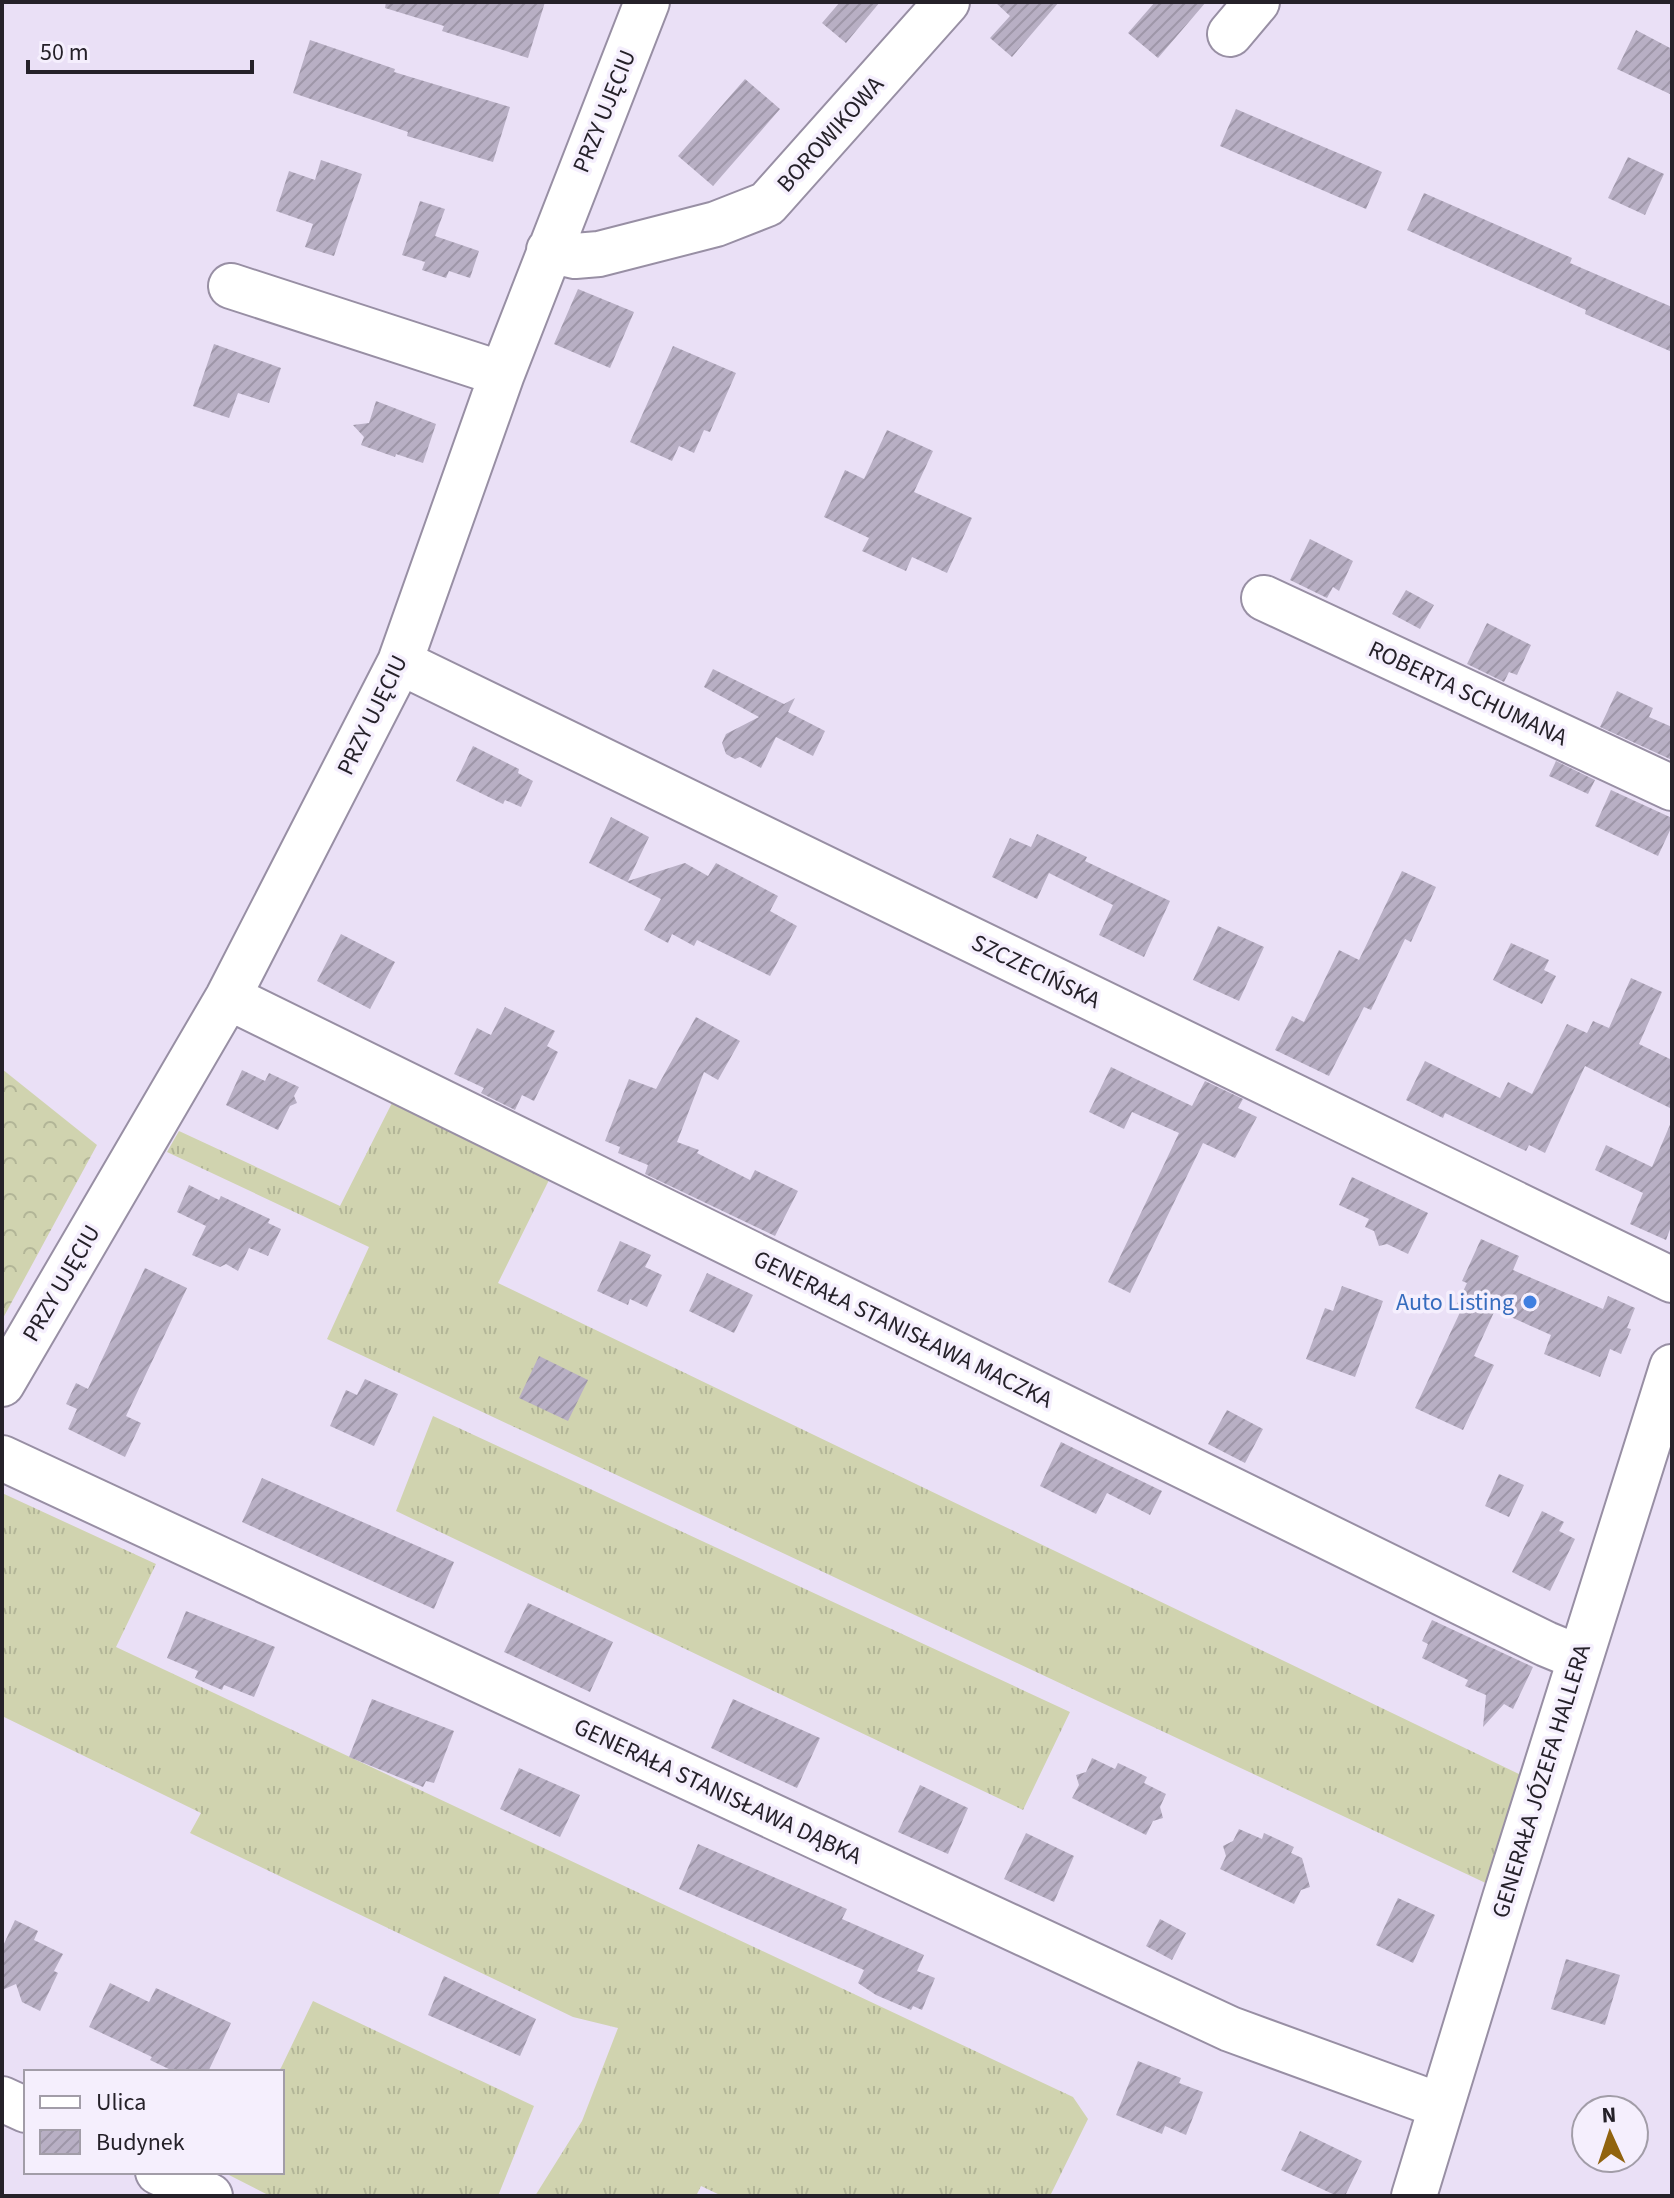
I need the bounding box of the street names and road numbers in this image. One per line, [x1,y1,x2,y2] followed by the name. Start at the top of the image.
[564,44,645,178] street label: PRZY UJĘCIU
[769,68,892,200] street label: BOROWIKOWA
[1362,632,1573,755] street label: ROBERTA SCHUMANA
[328,649,417,781] street label: PRZY UJĘCIU
[965,925,1106,1018] street label: SZCZECIŃSKA
[14,1218,109,1348] street label: PRZY UJĘCIU
[747,1242,1058,1417] street label: GENERAŁA STANISŁAWA MACZKA
[1483,1640,1600,1922] street label: GENERAŁA JÓZEFA HALLERA
[568,1709,867,1874] street label: GENERAŁA STANISŁAWA DĄBKA

